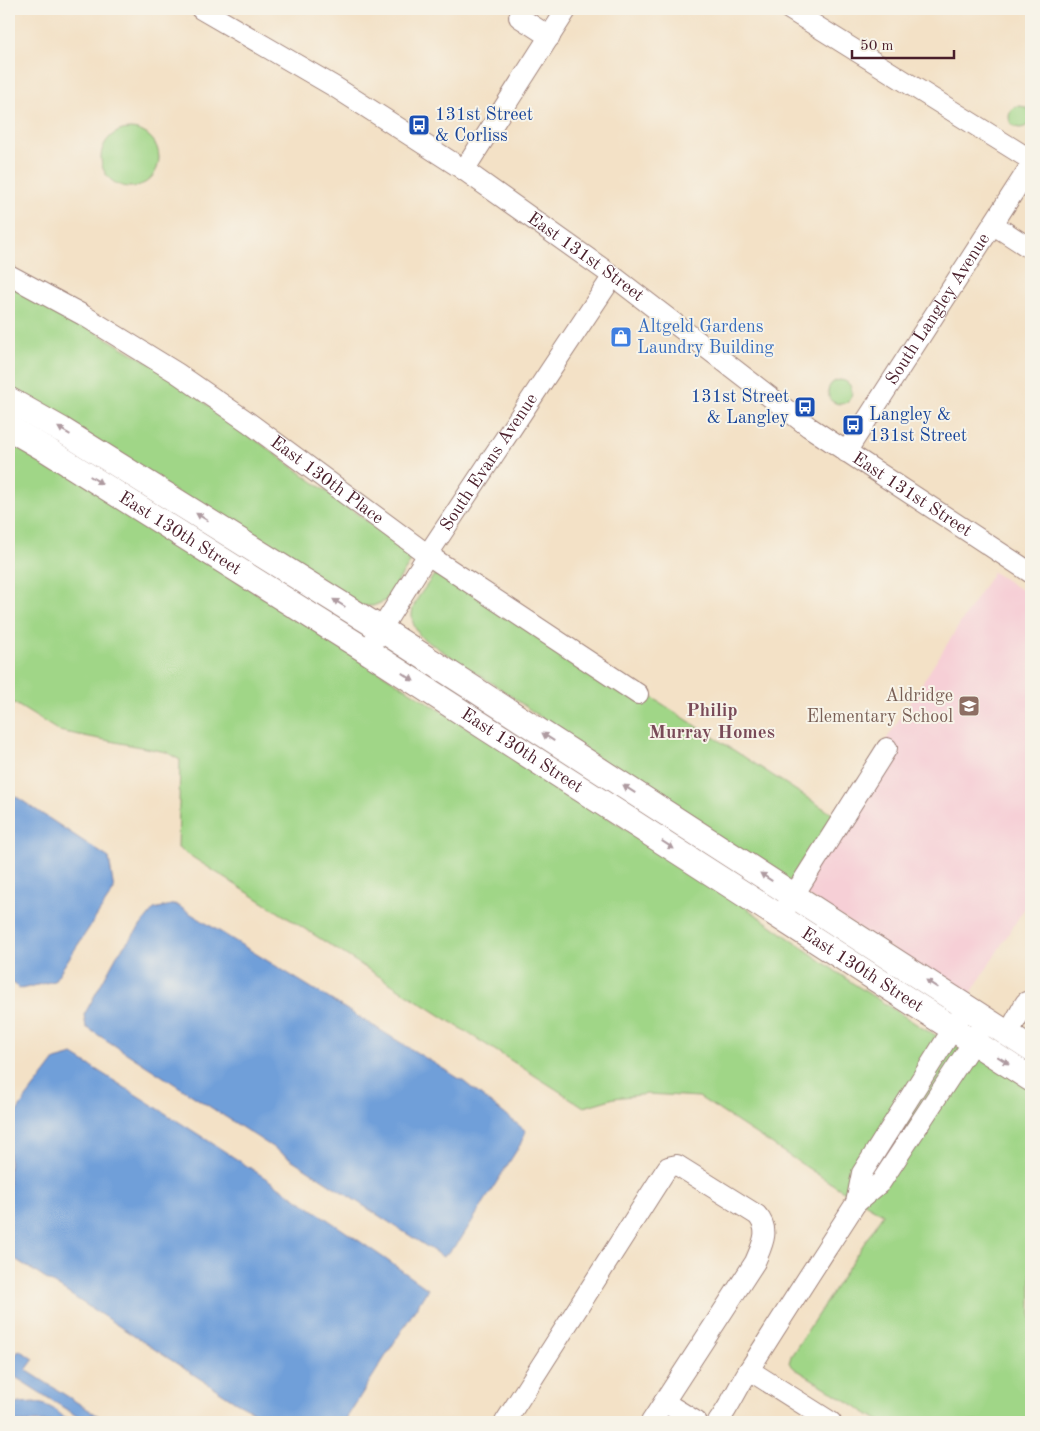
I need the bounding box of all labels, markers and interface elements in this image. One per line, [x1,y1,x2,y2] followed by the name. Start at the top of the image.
[852,28,955,60] scale bar
[860,39,894,54] text: 50 m
[435,106,533,145] place label: 131st Street & Corliss
[407,113,431,137] bus stop icon: 131st Street & Corliss
[524,209,647,305] street label: East 131st Street
[883,230,993,388] street label: South Langley Avenue
[637,318,774,357] place label: Altgeld Gardens Laundry Building
[609,325,633,349] shop icon: Altgeld Gardens Laundry Building
[691,388,789,427] place label: 131st Street & Langley
[437,390,541,534] street label: South Evans Avenue
[793,395,817,419] bus stop icon: 131st Street & Langley
[869,406,967,445] place label: Langley & 131st Street
[841,413,865,437] bus stop icon: Langley & 131st Street
[57,427,70,436] one-way arrow
[267,433,387,528] street label: East 130th Place
[849,449,975,540] street label: East 131st Street
[89,475,102,485] one-way arrow
[116,488,244,579] street label: East 130th Street
[195,512,208,522] one-way arrow
[333,599,346,608] one-way arrow
[401,673,415,682] one-way arrow
[806,687,953,726] place label: Aldridge Elementary School
[957,694,981,718] school or university icon: Aldridge Elementary School
[649,702,775,743] district label: Philip Murray Homes
[458,705,586,796] street label: East 130th Street
[541,732,554,742] one-way arrow
[622,785,636,794] one-way arrow
[661,840,675,850] one-way arrow
[759,873,772,882] one-way arrow
[798,925,926,1016] street label: East 130th Street
[925,979,938,989] one-way arrow
[996,1055,1009,1065] one-way arrow

